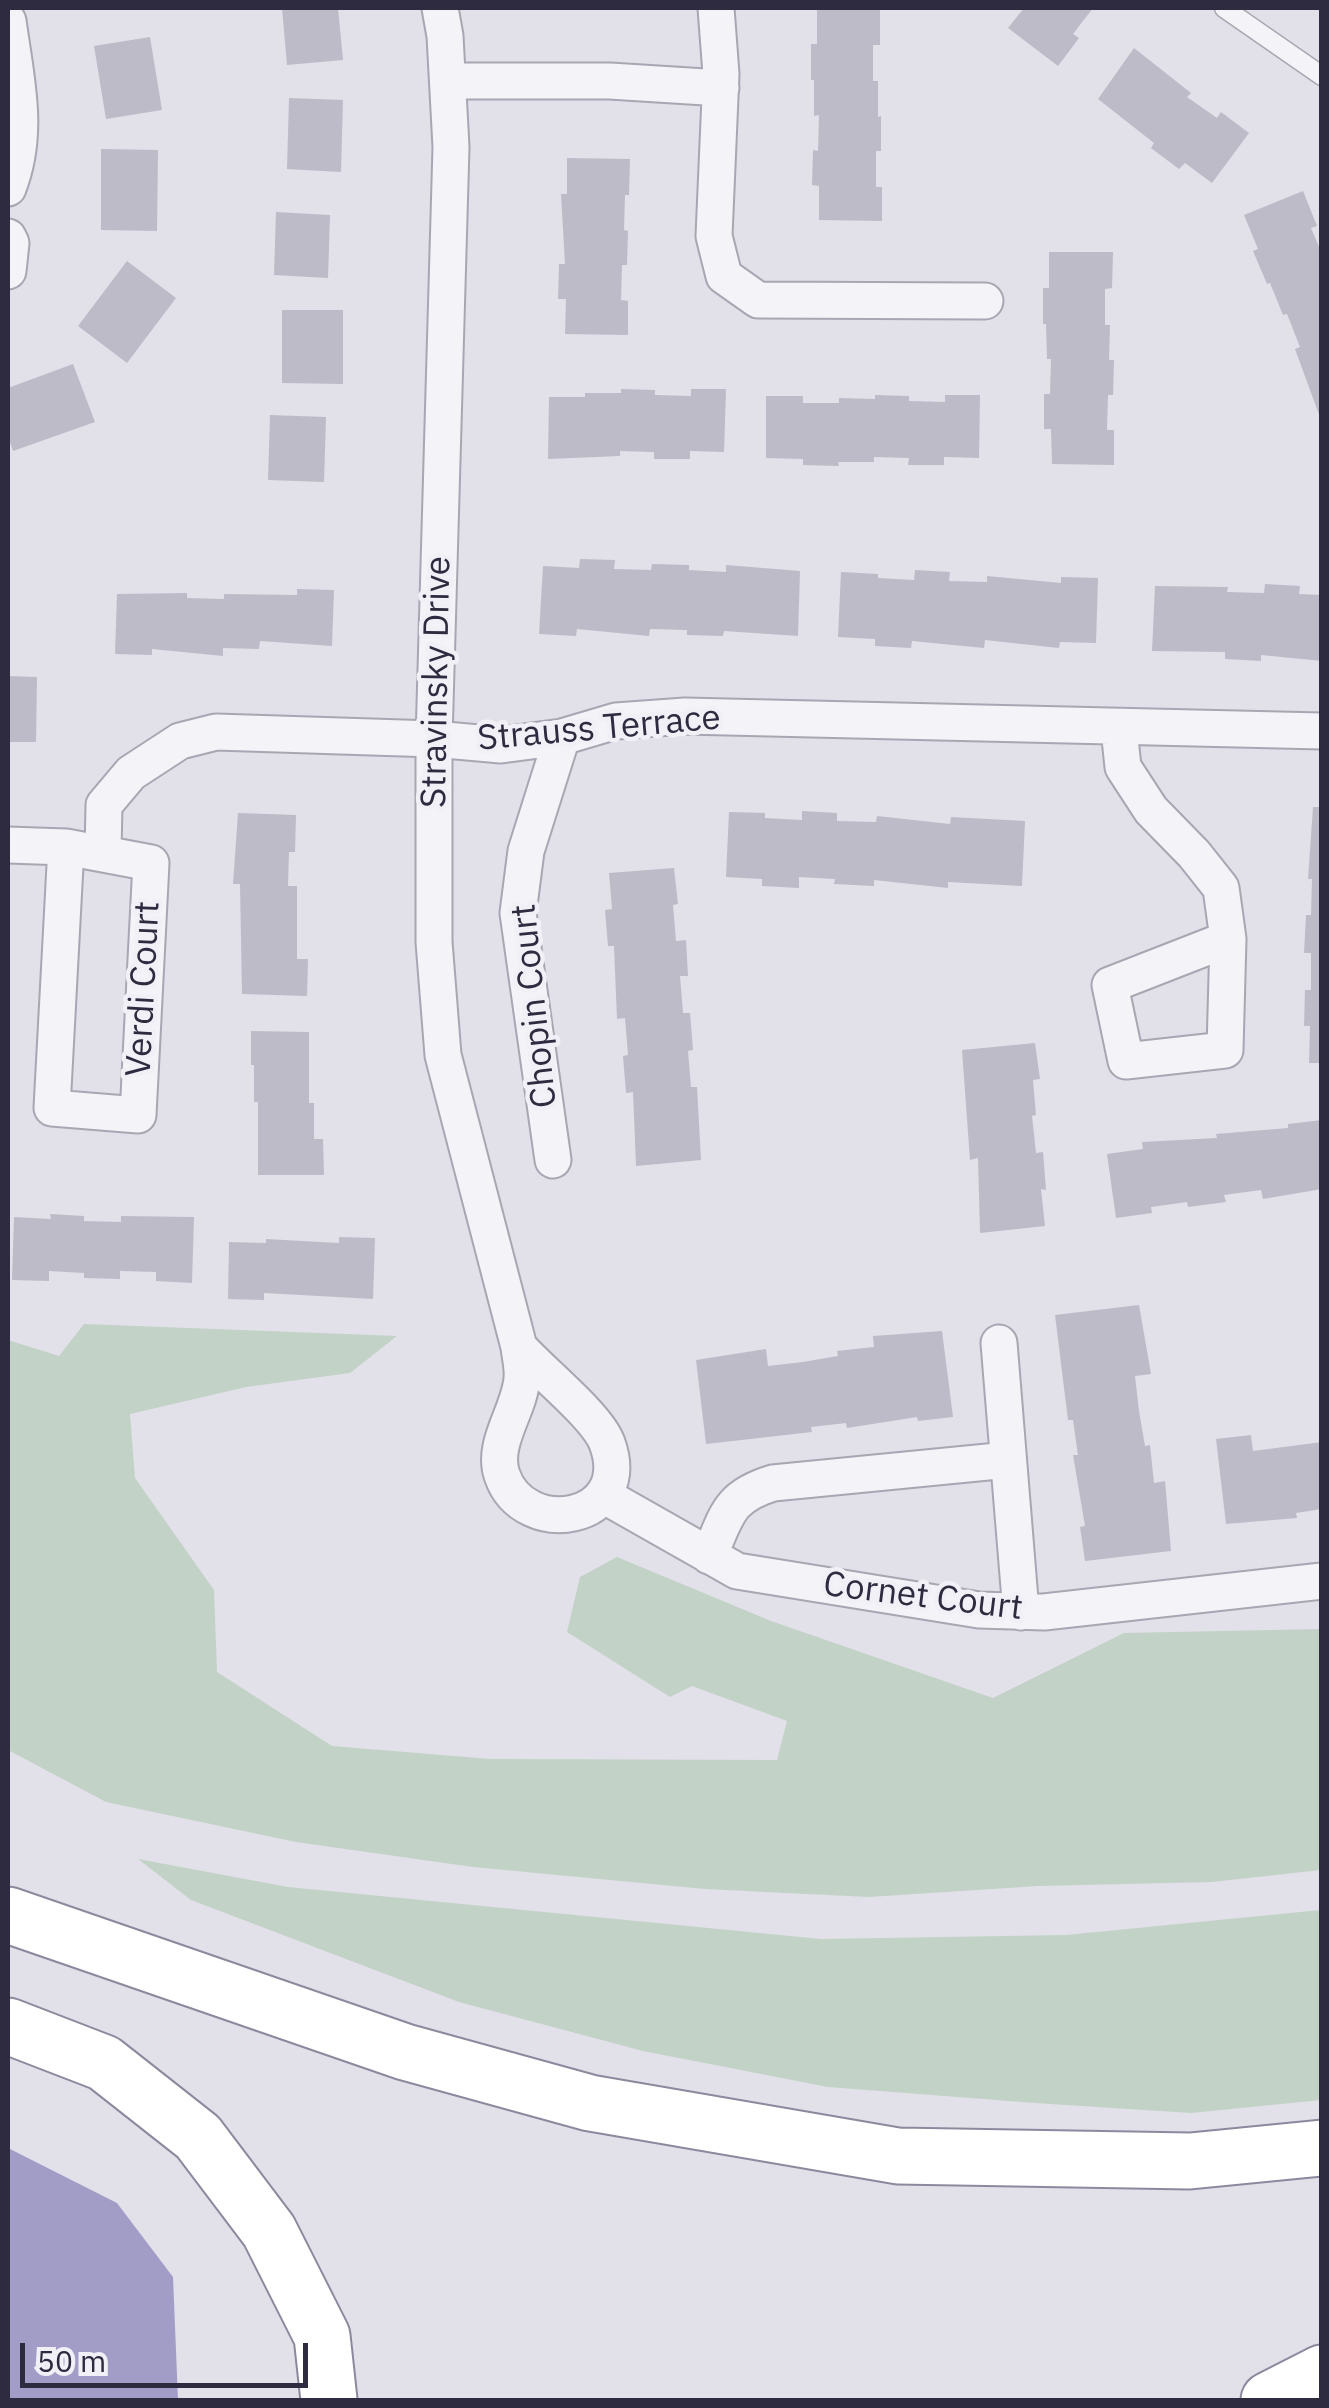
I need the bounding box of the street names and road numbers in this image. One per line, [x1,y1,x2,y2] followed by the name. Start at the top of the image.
[414,556,460,808] street label: Stravinsky Drive
[476,697,722,761] street label: Strauss Terrace
[118,900,170,1078] street label: Verdi Court
[503,902,567,1110] street label: Chopin Court
[821,1564,1025,1630] street label: Cornet Court

